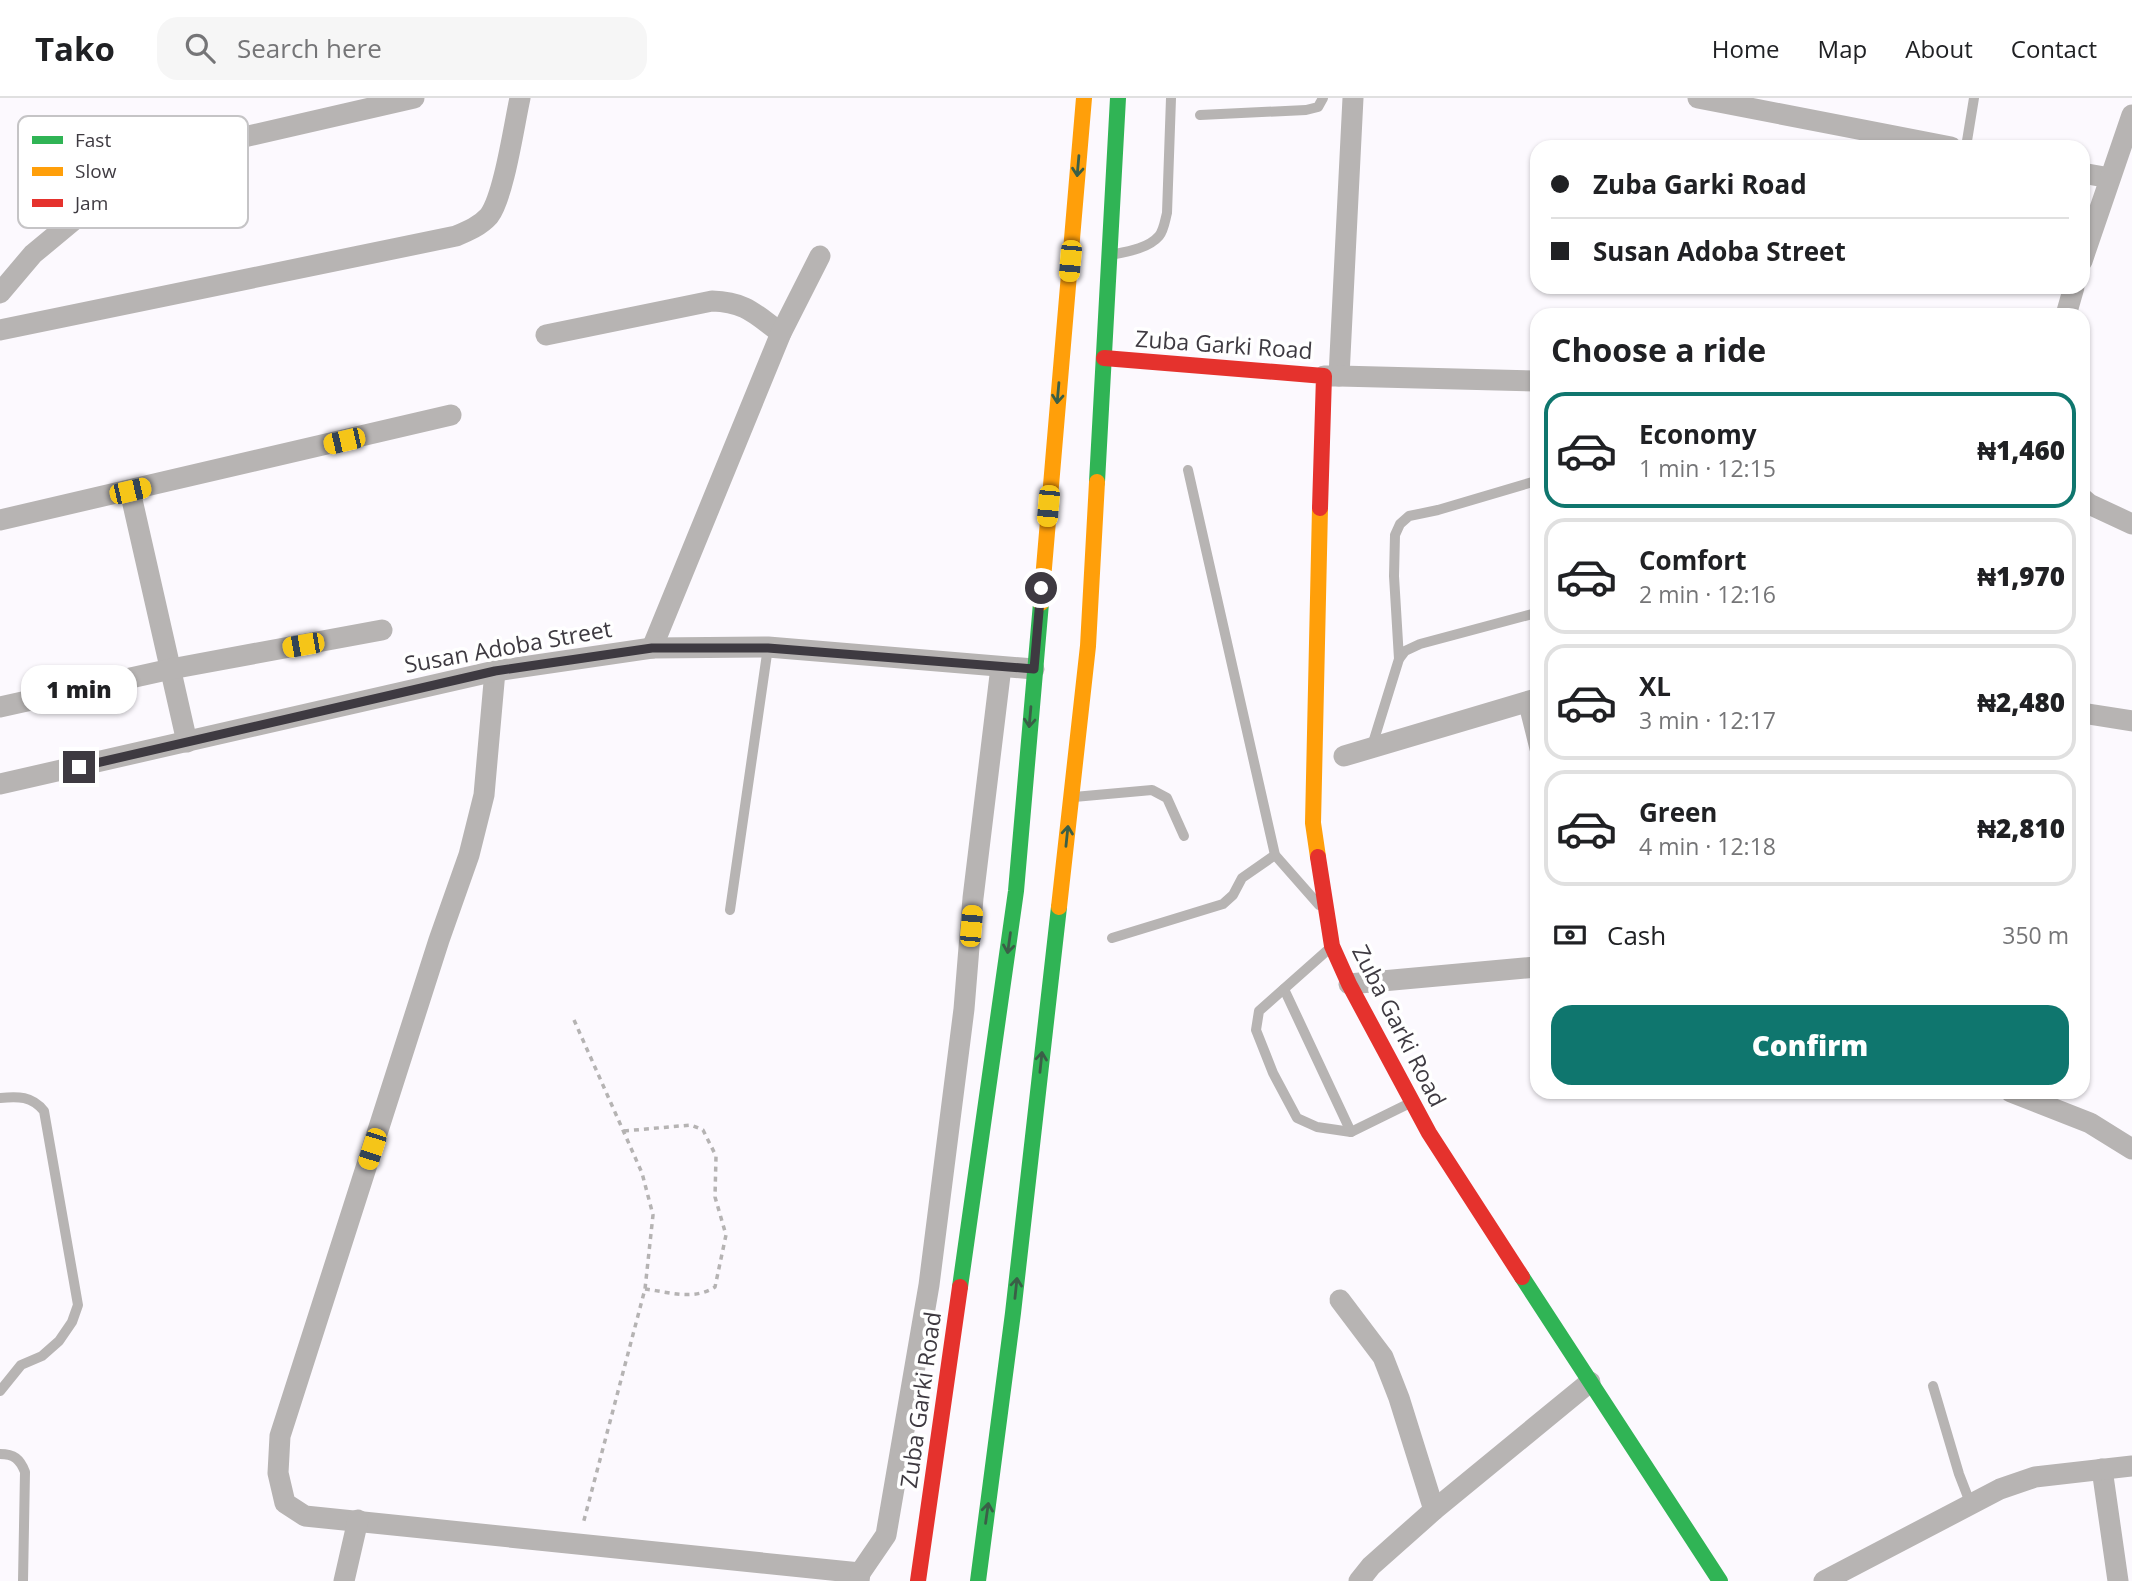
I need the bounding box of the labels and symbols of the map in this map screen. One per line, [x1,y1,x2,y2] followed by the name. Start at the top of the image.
[18,116,248,228] legend
[75,127,111,153] text: Fast
[1071,154,1084,177] one-way arrow
[75,158,117,184] text: Slow
[73,190,108,216] text: Jam
[1058,239,1083,283] car
[1134,322,1314,366] street label: Zuba Garki Road
[1051,381,1064,403] one-way arrow
[322,426,367,456] car
[108,476,153,506] car
[1036,484,1061,528] car
[1025,572,1057,604] route start
[402,612,614,680] street label: Susan Adoba Street
[281,631,326,659] car
[21,666,137,714] callout: 1 min
[1023,705,1036,728] one-way arrow
[63,751,95,783] route end
[1060,825,1073,847] one-way arrow
[959,904,984,948] car
[1002,931,1015,954] one-way arrow
[1345,939,1454,1112] street label: Zuba Garki Road
[1035,1051,1048,1073] one-way arrow
[356,1126,389,1172] car
[1010,1277,1023,1300] one-way arrow
[892,1310,948,1490] street label: Zuba Garki Road
[981,1502,994,1525] one-way arrow

